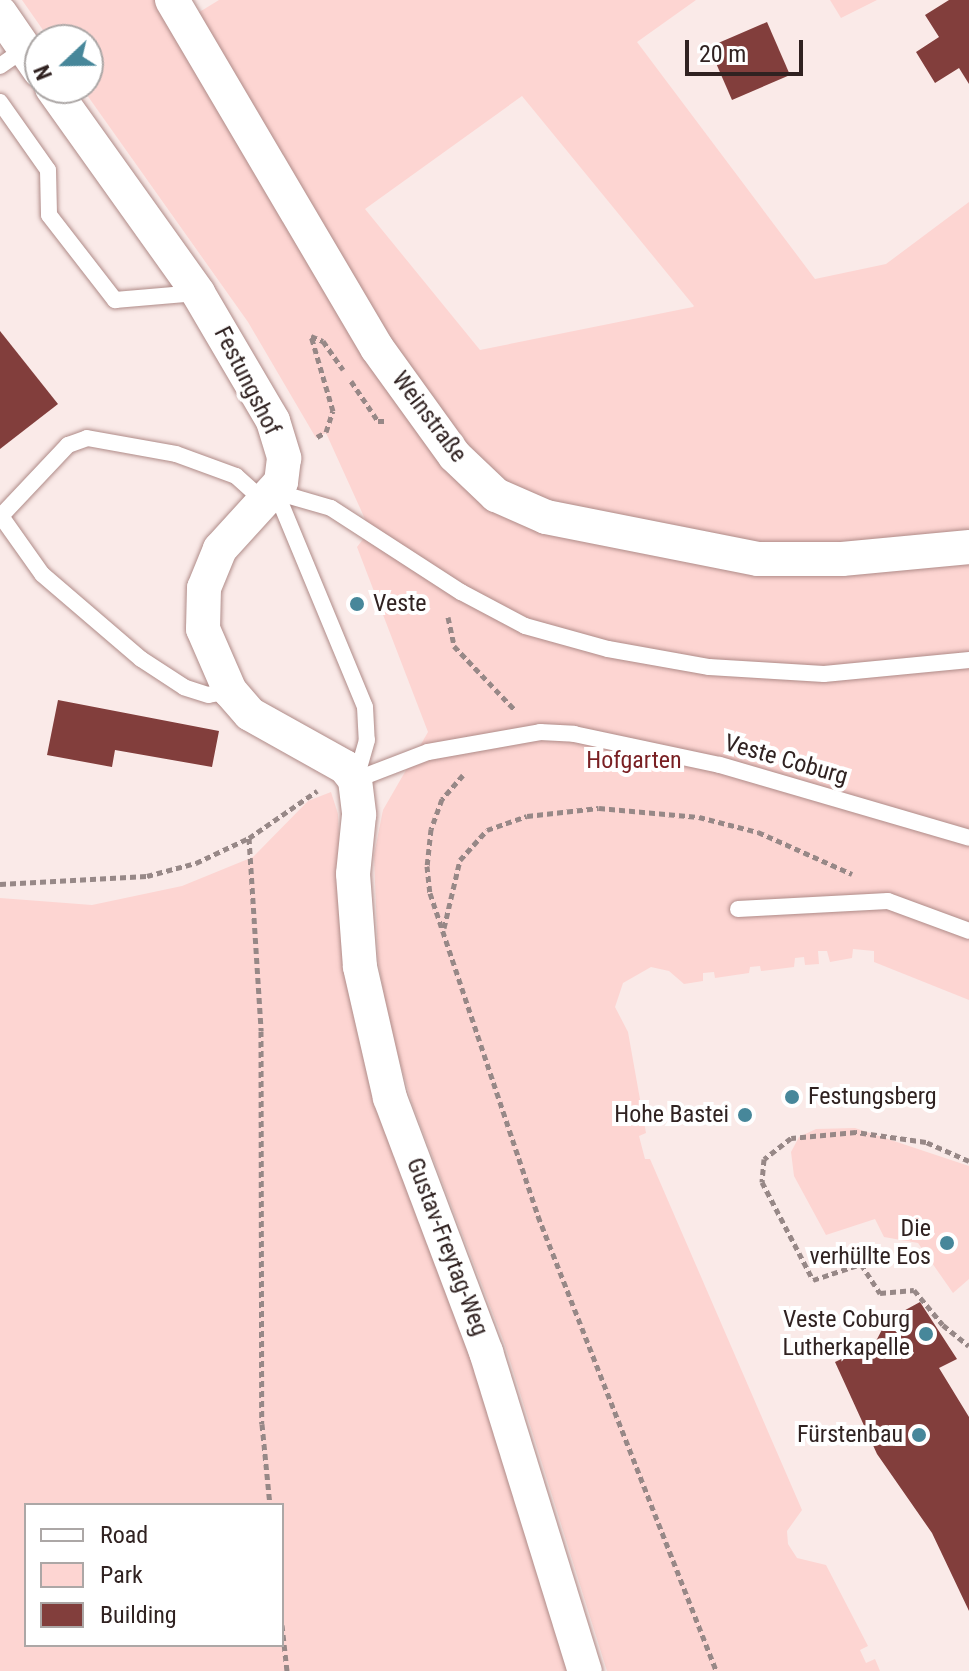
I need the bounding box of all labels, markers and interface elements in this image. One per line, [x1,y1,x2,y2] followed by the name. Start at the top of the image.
[24,24,104,104] north arrow
[689,24,807,74] scale bar
[699,40,746,68] text: 20 m
[29,62,57,83] text: N
[207,322,287,440] street label: Festungshof
[385,366,473,468] street label: Weinstraße
[373,590,426,618] place label: Veste
[348,595,366,613] marker: Veste
[721,729,851,791] street label: Veste Coburg
[586,747,682,775] park label: Hofgarten
[808,1083,937,1111] place label: Festungsberg
[783,1088,801,1106] marker: Festungsberg
[614,1101,729,1129] place label: Hohe Bastei
[736,1106,754,1124] marker: Hohe Bastei
[400,1154,494,1340] street label: Gustav-Freytag-Weg
[810,1215,931,1271] place label: Die verhüllte Eos
[938,1234,956,1252] marker: Die verhüllte Eos
[783,1306,910,1362] place label: Veste Coburg Lutherkapelle
[917,1325,935,1343] marker: Veste Coburg Lutherkapelle
[797,1421,903,1449] place label: Fürstenbau
[910,1426,928,1444] marker: Fürstenbau
[24,1503,284,1647] legend
[100,1521,148,1549] text: Road
[100,1561,143,1589] text: Park
[100,1601,177,1629] text: Building

